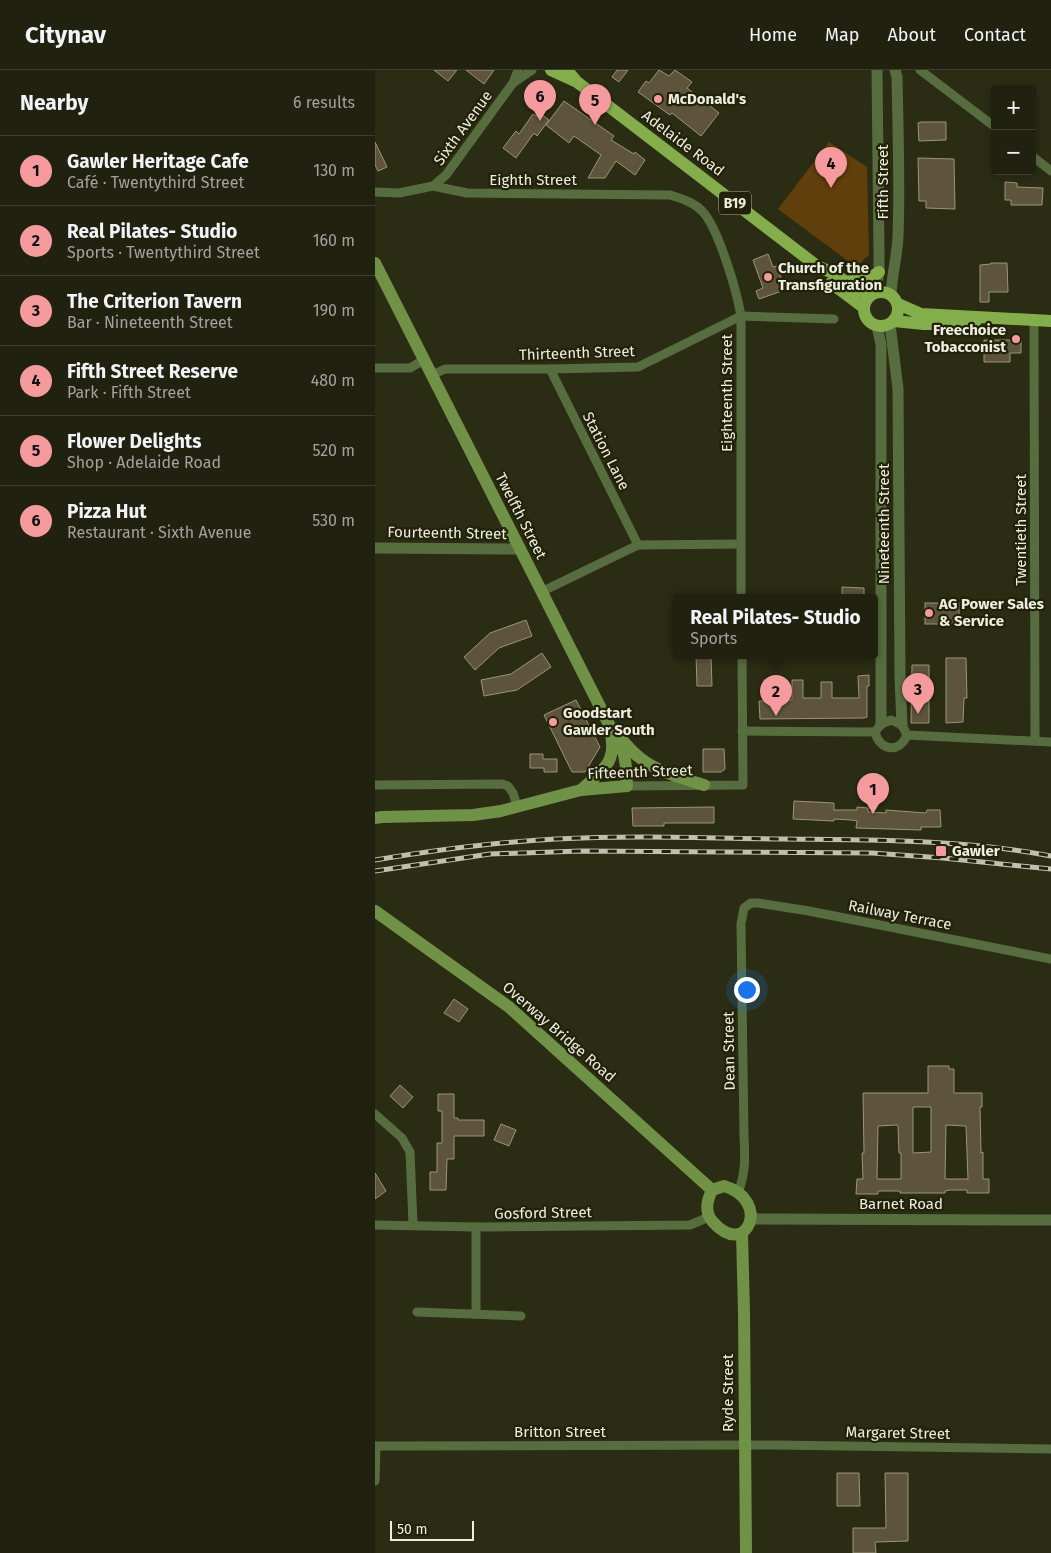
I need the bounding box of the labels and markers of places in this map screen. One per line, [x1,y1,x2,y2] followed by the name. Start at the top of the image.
[524,80,556,121] pin: 6
[579,84,611,125] pin: 5
[668,90,746,108] place label: McDonald's
[652,93,664,105] marker: McDonald's
[815,147,847,188] pin: 4
[778,259,882,294] place label: Church of the Transfiguration
[762,271,774,283] marker: Church of the Transfiguration
[924,321,1006,356] place label: Freechoice Tobacconist
[1010,333,1022,345] marker: Freechoice Tobacconist
[938,595,1044,630] place label: AG Power Sales & Service
[923,607,935,619] marker: AG Power Sales & Service
[902,673,934,714] pin: 3
[760,675,792,716] pin: 2
[563,704,655,739] place label: Goodstart Gawler South
[547,716,559,728] marker: Goodstart Gawler South
[857,773,889,814] pin: 1
[952,842,1001,860] place label: Gawler
[934,844,948,858] marker: Gawler

